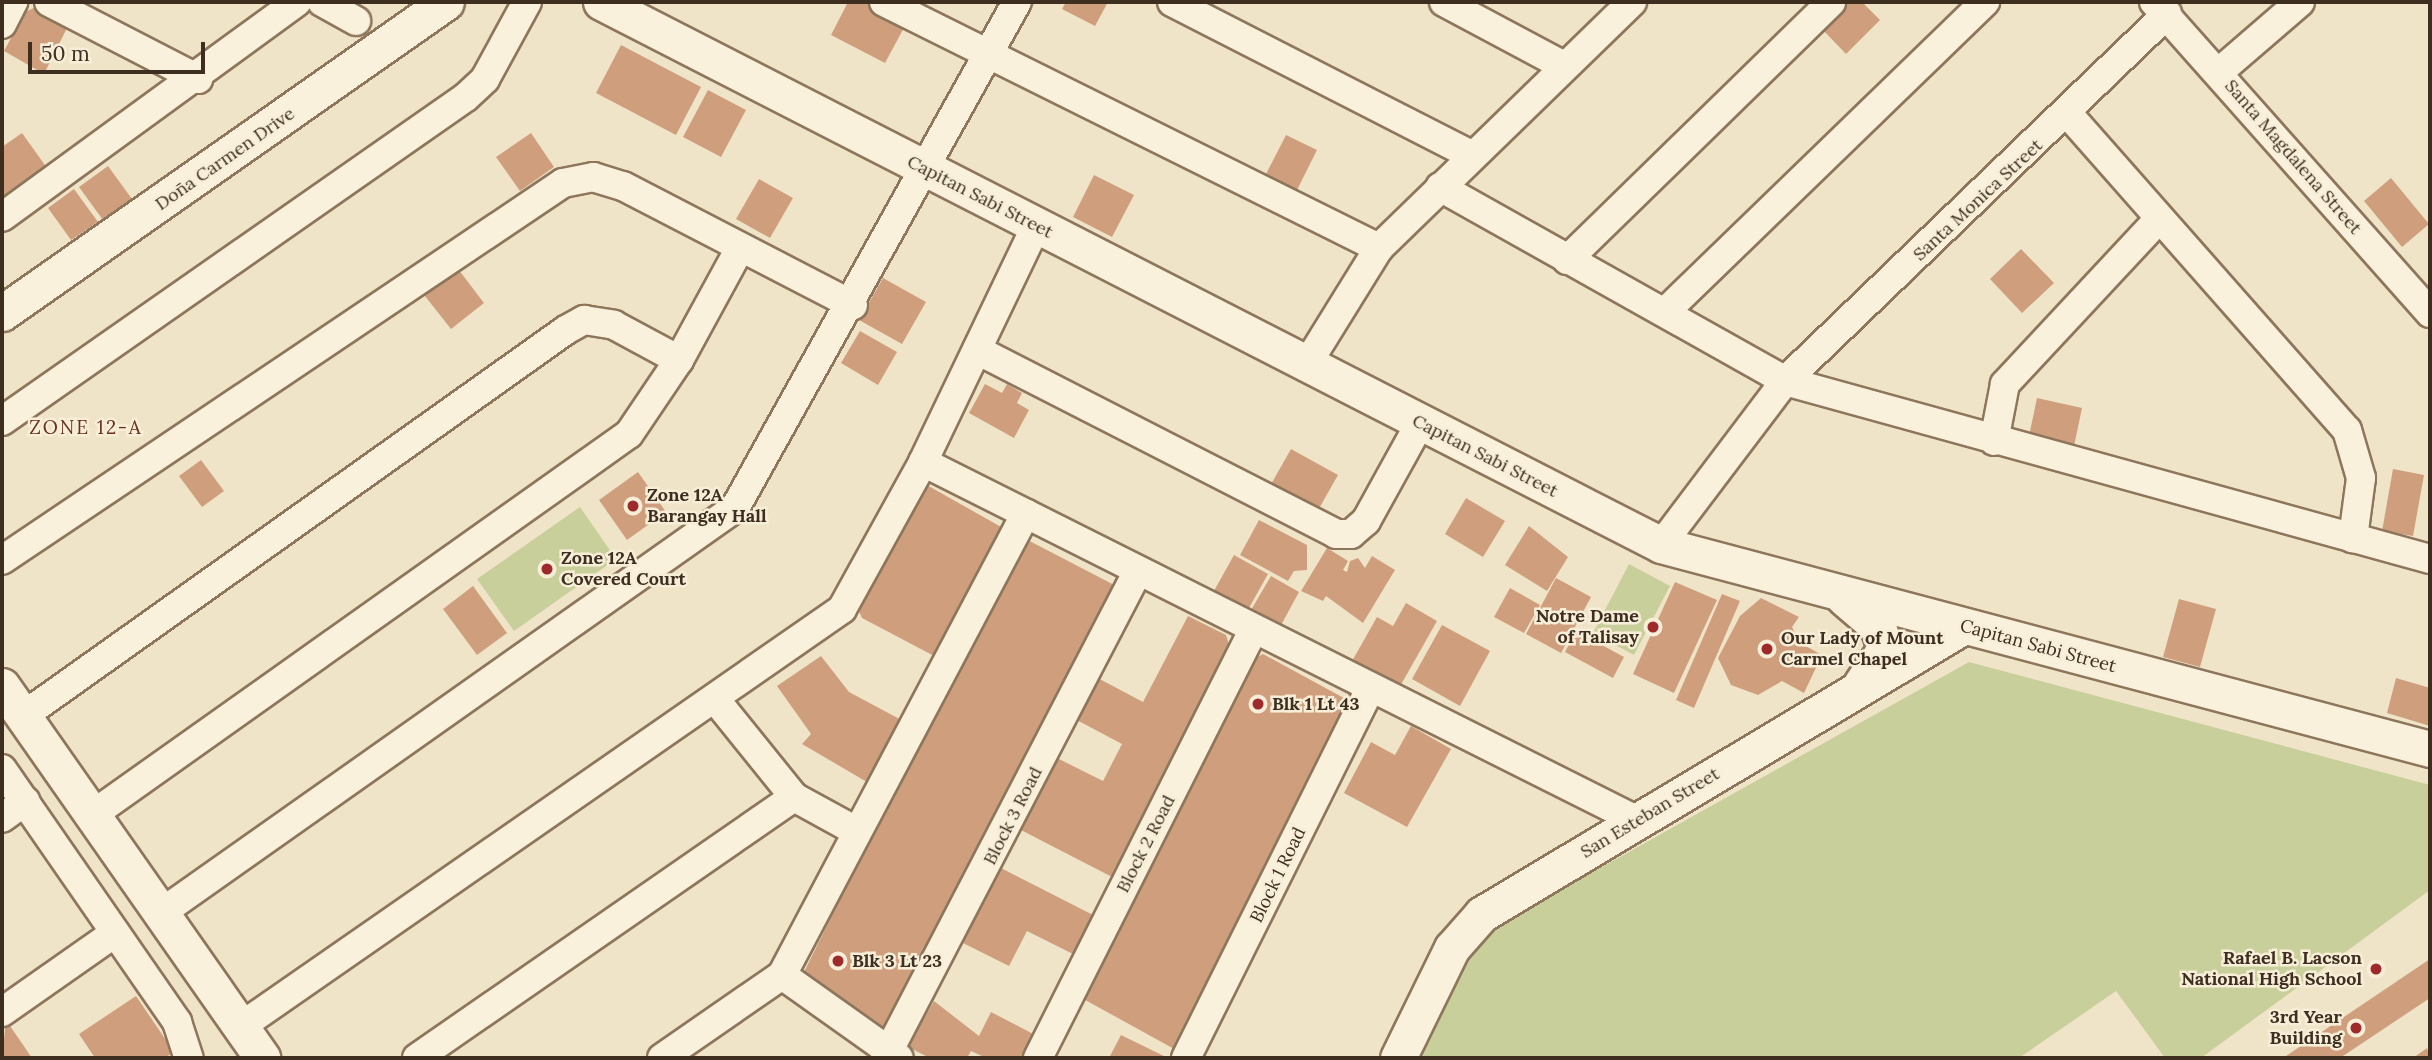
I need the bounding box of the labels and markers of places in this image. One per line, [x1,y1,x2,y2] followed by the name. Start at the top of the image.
[647,485,767,528] place label: Zone 12A Barangay Hall
[625,498,641,514] marker: Zone 12A Barangay Hall
[561,548,686,590] place label: Zone 12A Covered Court
[539,561,555,577] marker: Zone 12A Covered Court
[1536,606,1639,648] place label: Notre Dame of Talisay
[1645,619,1661,635] marker: Notre Dame of Talisay
[1781,628,1944,670] place label: Our Lady of Mount Carmel Chapel
[1759,641,1775,657] marker: Our Lady of Mount Carmel Chapel
[1272,693,1360,715] place label: Blk 1 Lt 43
[1250,696,1266,712] marker: Blk 1 Lt 43
[2181,948,2362,990] place label: Rafael B. Lacson National High School
[852,950,942,972] place label: Blk 3 Lt 23
[830,953,846,969] marker: Blk 3 Lt 23
[2368,961,2384,977] marker: Rafael B. Lacson National High School
[2269,1007,2342,1050] place label: 3rd Year Building
[2348,1020,2364,1036] marker: 3rd Year Building

